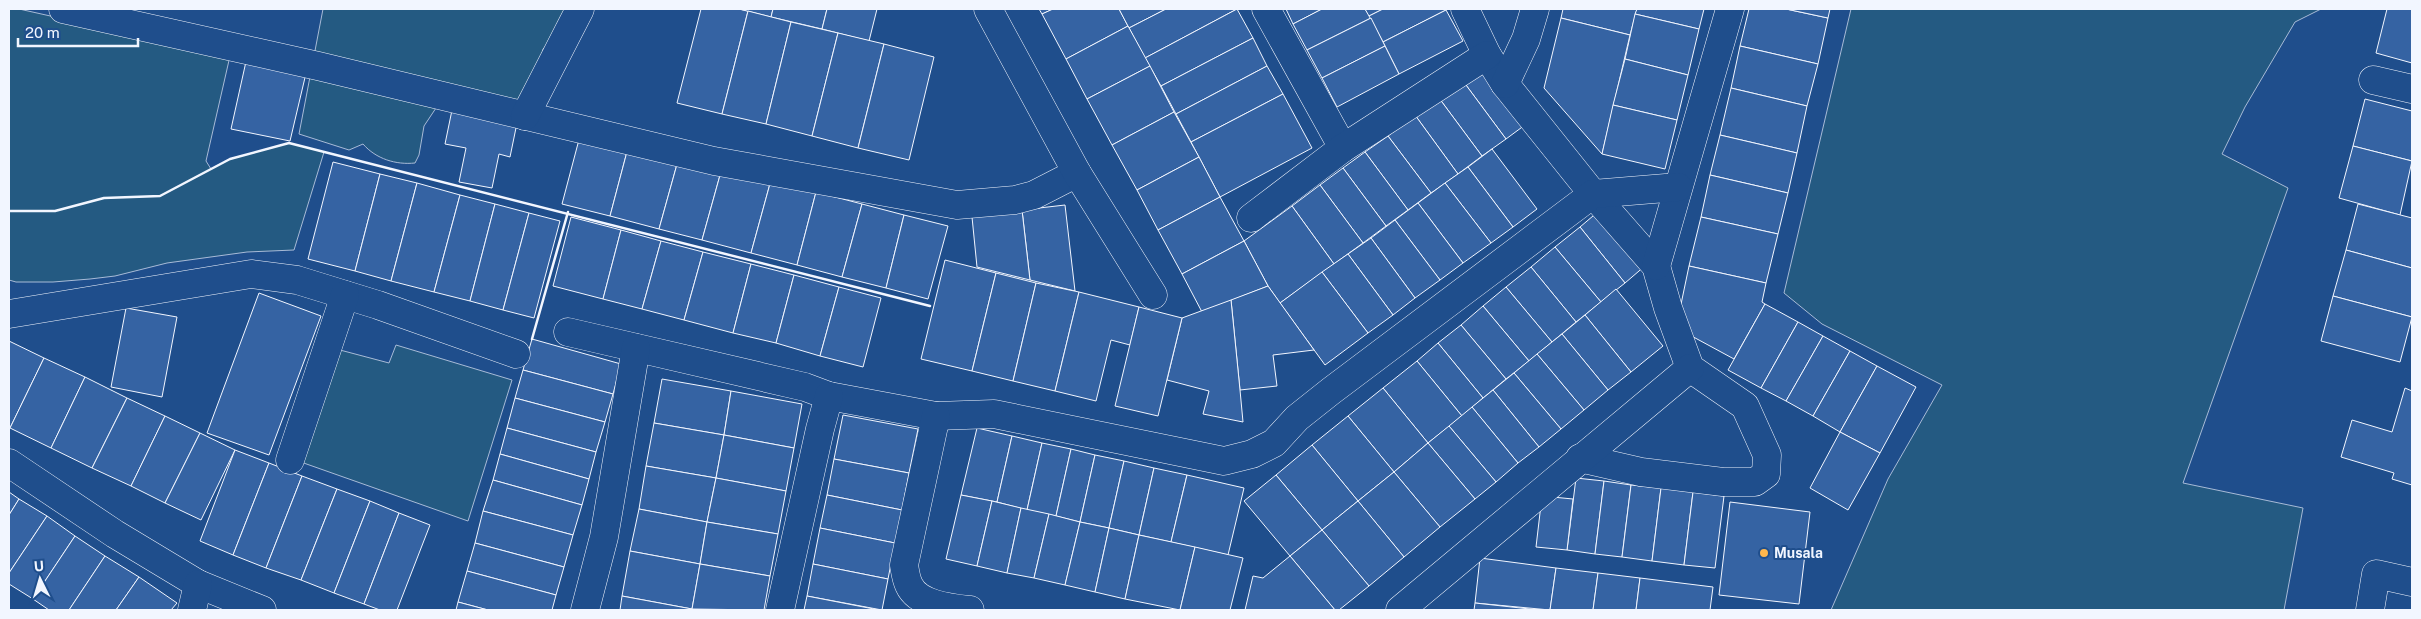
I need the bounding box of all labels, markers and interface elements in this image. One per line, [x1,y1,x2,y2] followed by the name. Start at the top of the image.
[18,15,138,47] scale bar
[25,24,60,41] text: 20 m
[1774,545,1823,561] place label: Musala
[1758,547,1770,559] marker: Musala
[15,554,65,604] north arrow
[33,558,45,574] text: U

